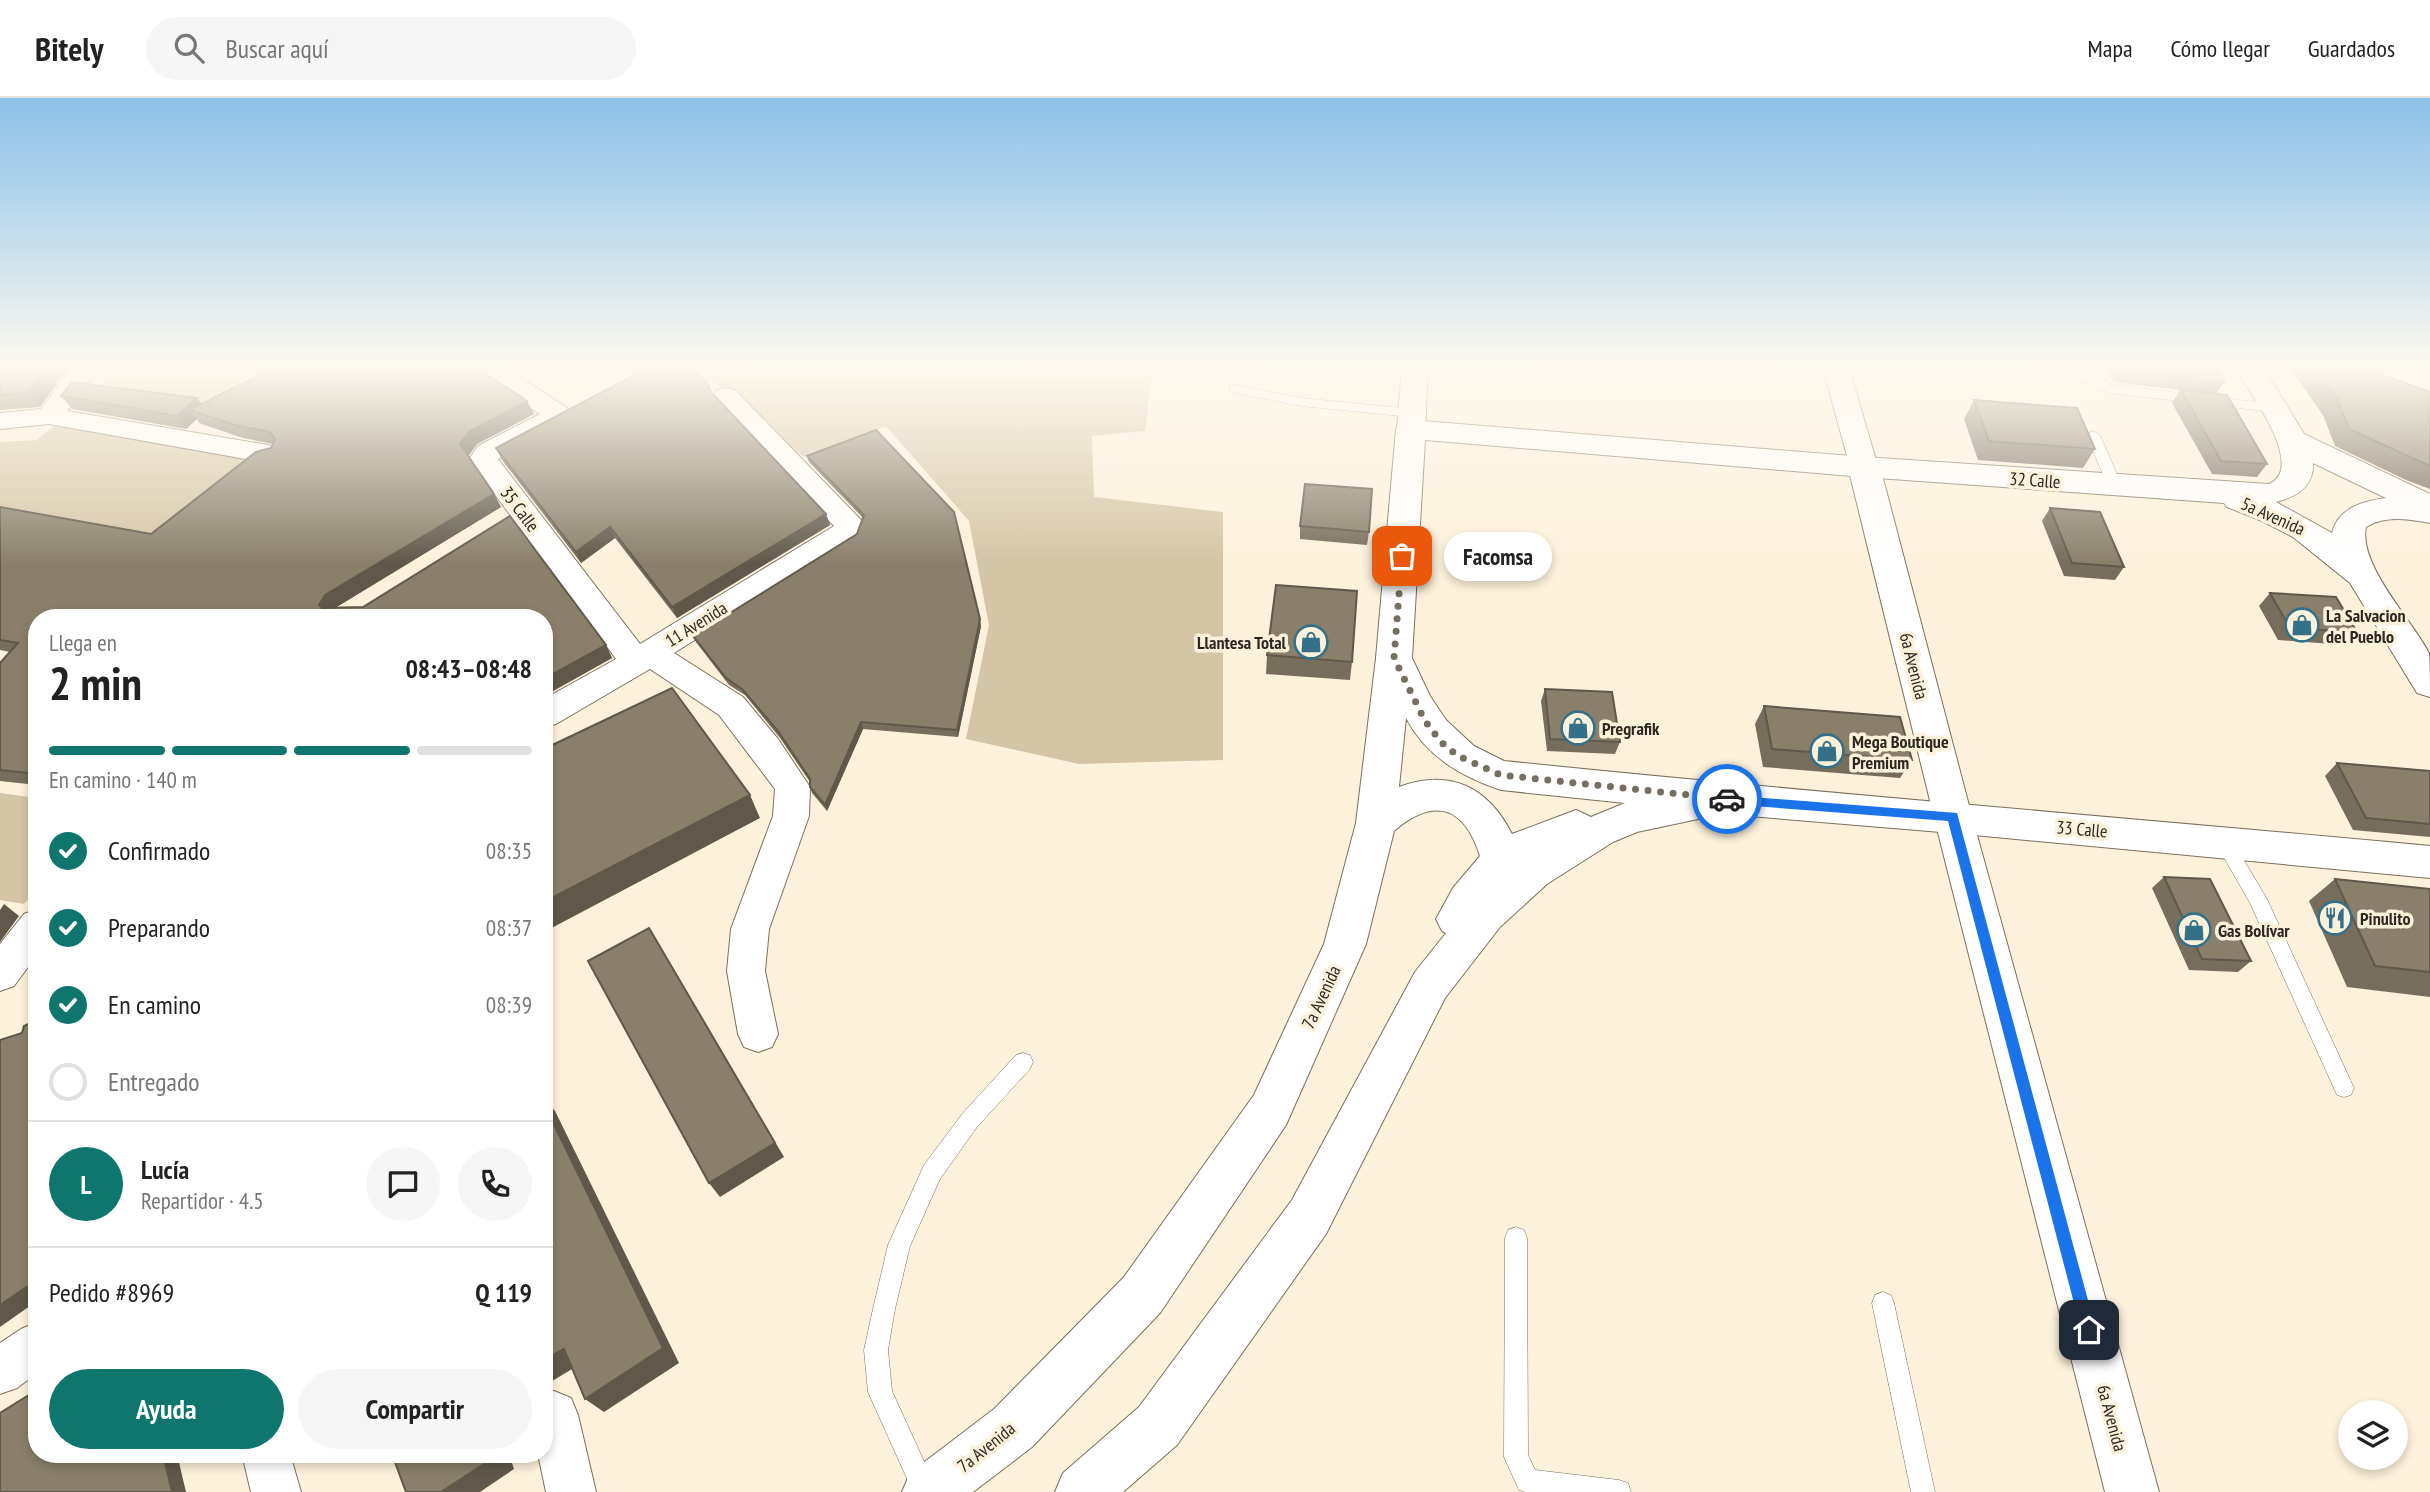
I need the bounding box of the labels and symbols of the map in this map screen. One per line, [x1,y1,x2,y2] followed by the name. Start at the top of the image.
[2009,467,2061,493] street label: 32 Calle
[495,482,545,536] street label: 35 Calle
[2237,492,2309,540] street label: 5a Avenida
[1372,526,1432,586] pin
[1444,532,1552,580] callout: Facomsa
[661,596,731,652] street label: 11 Avenida
[2326,604,2406,648] place label: La Salvacion del Pueblo
[2283,606,2321,644] shop icon: La Salvacion del Pueblo
[1292,623,1330,661] shop icon: Llantesa Total
[1895,630,1933,702] street label: 6a Avenida
[1197,631,1287,654] place label: Llantesa Total
[1559,709,1597,747] shop icon: Pregrafik
[1602,717,1660,740] place label: Pregrafik
[1852,730,1949,774] place label: Mega Boutique Premium
[1808,732,1846,770] shop icon: Mega Boutique Premium
[1692,764,1762,834] courier
[2056,815,2108,843] street label: 33 Calle
[2316,899,2354,937] restaurant icon: Pinulito
[2360,907,2410,930] place label: Pinulito
[2175,911,2213,949] shop icon: Gas Bolívar
[2218,919,2290,942] place label: Gas Bolívar
[1296,962,1346,1032] street label: 7a Avenida
[2059,1300,2119,1360] pin
[2092,1382,2132,1454] street label: 6a Avenida
[953,1417,1019,1477] street label: 7a Avenida

